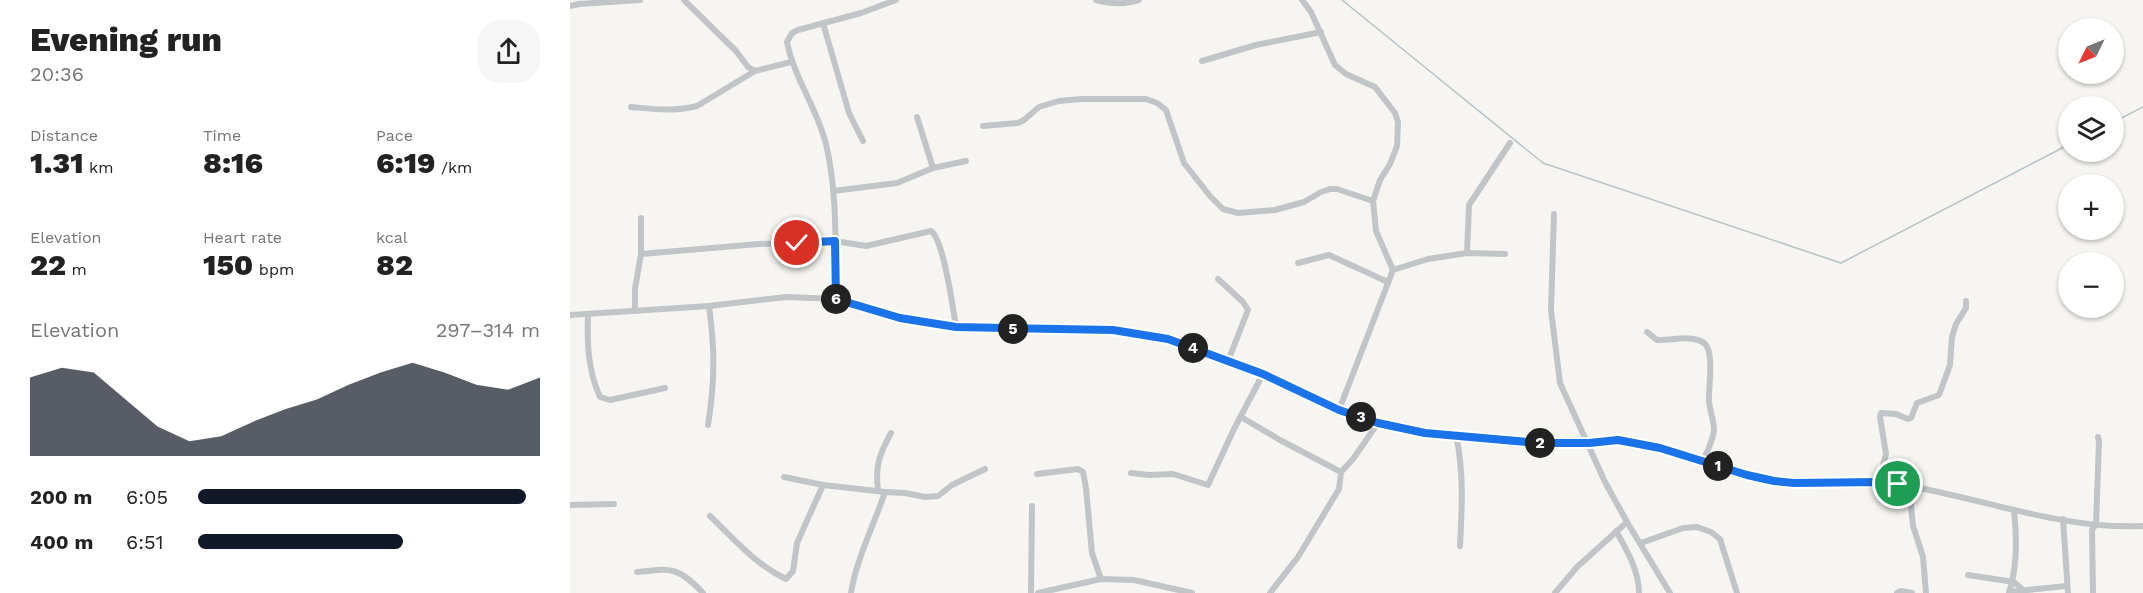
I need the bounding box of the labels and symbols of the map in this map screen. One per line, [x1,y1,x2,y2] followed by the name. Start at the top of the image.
[2058,18,2124,84] north arrow
[771,217,822,268] pin
[821,284,851,314] pin: 6
[998,314,1028,344] pin: 5
[1178,333,1208,363] pin: 4
[1346,402,1376,432] pin: 3
[1525,428,1555,458] pin: 2
[1703,451,1733,481] pin: 1
[1872,458,1923,509] pin

